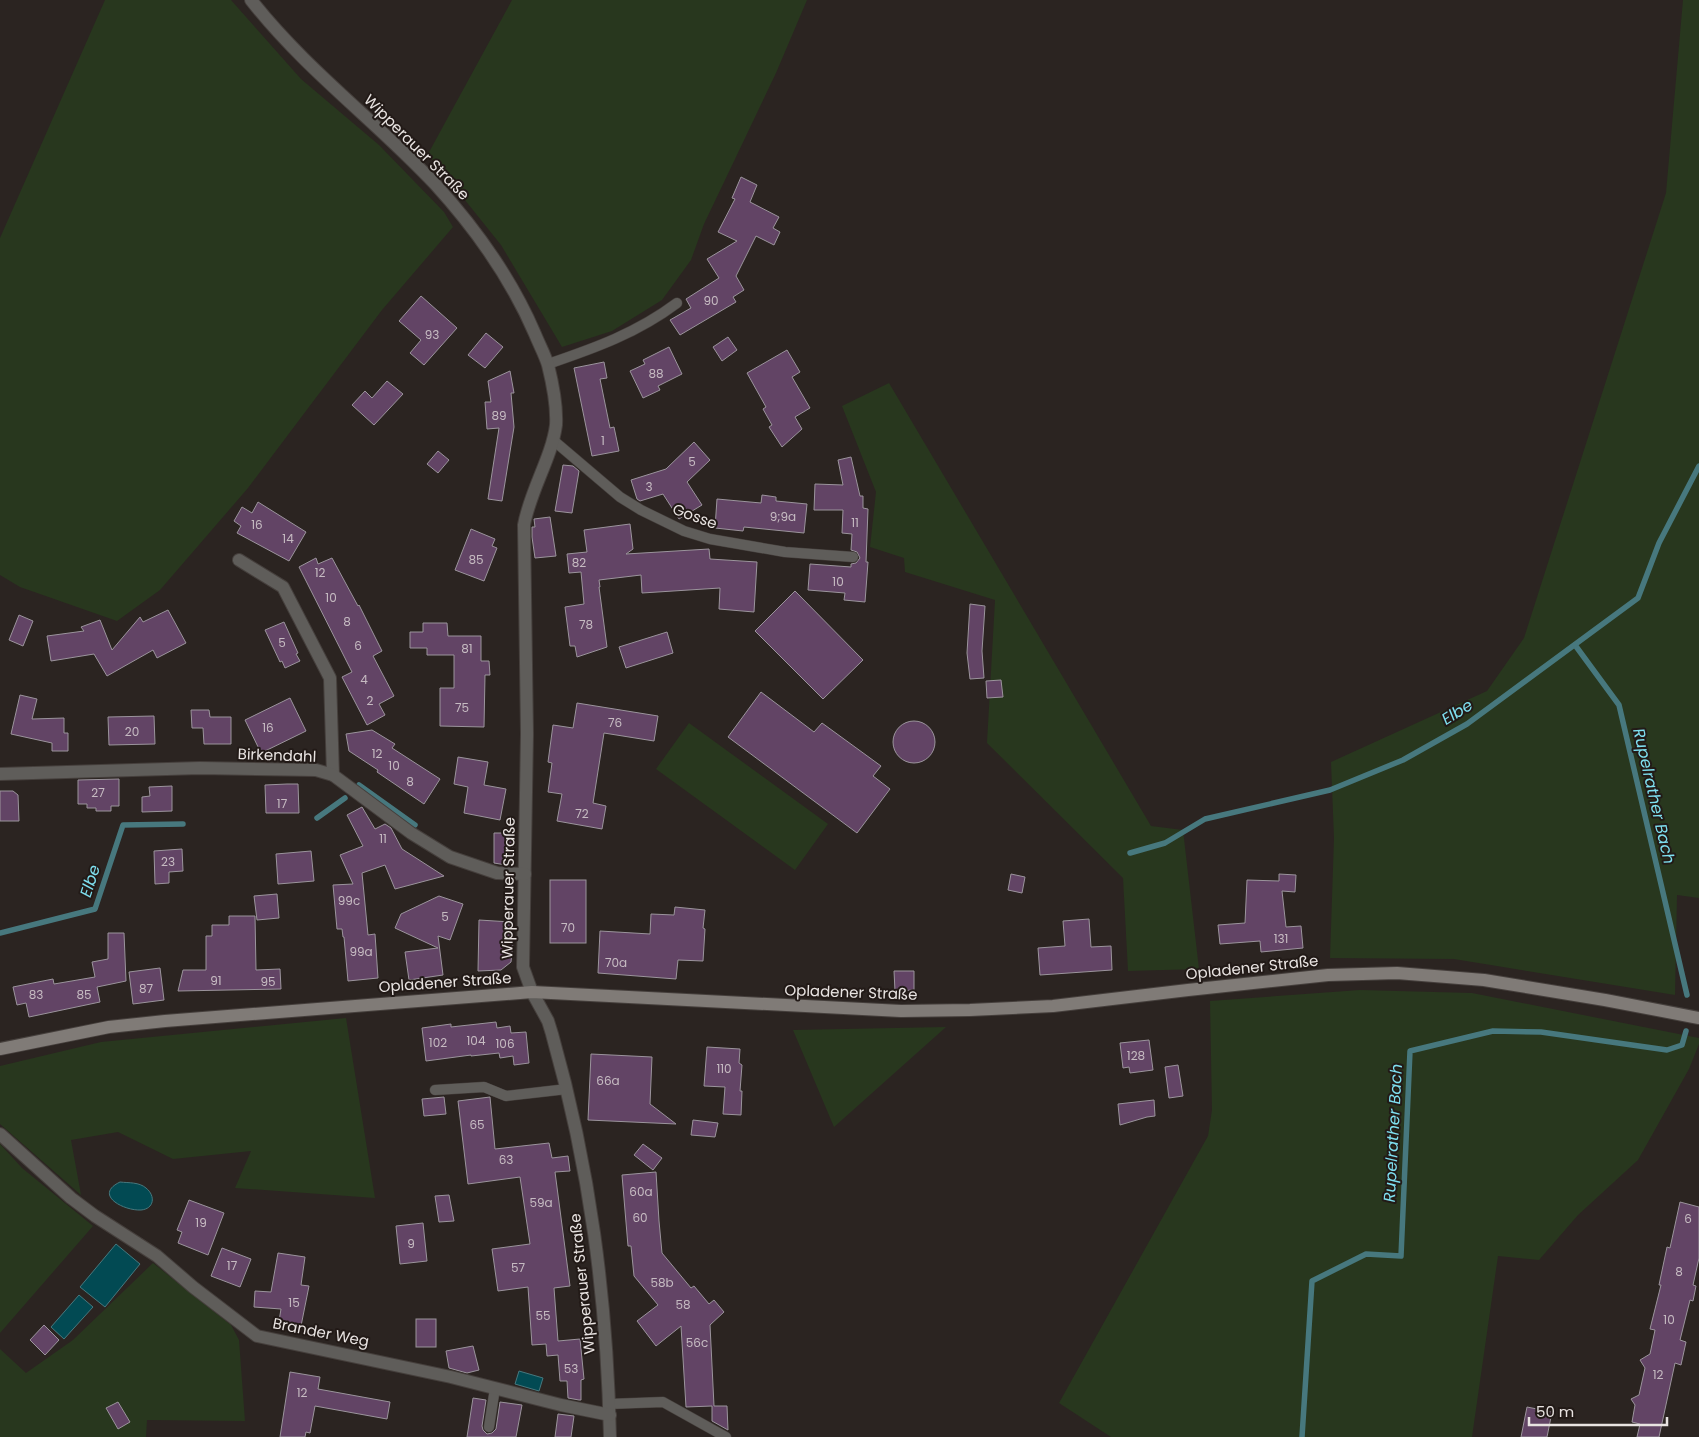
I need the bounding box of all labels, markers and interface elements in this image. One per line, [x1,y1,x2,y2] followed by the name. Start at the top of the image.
[359,89,475,205] street label: Wipperauer Straße
[703,292,719,309] house number: 90
[425,326,439,343] house number: 93
[648,365,664,382] house number: 88
[491,407,507,424] house number: 89
[601,432,605,449] house number: 1
[688,453,696,470] house number: 5
[645,478,653,495] house number: 3
[670,498,720,534] street label: Gosse
[770,508,796,525] house number: 9;9a
[851,514,859,531] house number: 11
[251,516,263,533] house number: 16
[282,530,294,547] house number: 14
[468,551,484,568] house number: 85
[572,554,586,571] house number: 82
[315,564,325,581] house number: 12
[832,573,844,590] house number: 10
[325,589,337,606] house number: 10
[343,613,351,630] house number: 8
[579,616,593,633] house number: 78
[278,634,286,651] house number: 5
[354,637,362,654] house number: 6
[461,640,473,657] house number: 81
[360,671,368,688] house number: 4
[367,692,374,709] house number: 2
[1437,693,1477,730] water label: Elbe
[455,699,469,716] house number: 75
[608,714,622,731] house number: 76
[262,719,274,736] house number: 16
[125,723,139,740] house number: 20
[1627,726,1681,866] water label: Rupelrather Bach
[237,743,317,767] street label: Birkendahl
[372,745,382,762] house number: 12
[388,757,400,774] house number: 10
[406,773,414,790] house number: 8
[91,784,105,801] house number: 27
[277,795,288,812] house number: 17
[575,805,589,822] house number: 72
[496,817,520,959] street label: Wipperauer Straße
[379,830,387,847] house number: 11
[161,853,175,870] house number: 23
[74,862,106,900] water label: Elbe
[338,892,360,909] house number: 99c
[441,908,449,925] house number: 5
[561,919,575,936] house number: 70
[1274,930,1288,947] house number: 131
[349,943,373,960] house number: 99a
[1185,950,1319,984] street label: Opladener Straße
[605,954,627,971] house number: 70a
[378,967,512,997] street label: Opladener Straße
[210,972,222,989] house number: 91
[260,973,276,990] house number: 95
[784,979,918,1005] street label: Opladener Straße
[139,980,154,997] house number: 87
[29,986,43,1003] house number: 83
[76,986,92,1003] house number: 85
[467,1032,486,1049] house number: 104
[429,1034,447,1051] house number: 102
[496,1035,515,1052] house number: 106
[1127,1047,1145,1064] house number: 128
[716,1060,732,1077] house number: 110
[1378,1063,1408,1203] water label: Rupelrather Bach
[596,1072,620,1089] house number: 66a
[469,1116,485,1133] house number: 65
[499,1151,513,1168] house number: 63
[629,1183,653,1200] house number: 60a
[529,1194,553,1211] house number: 59a
[632,1209,648,1226] house number: 60
[1684,1210,1692,1227] house number: 6
[564,1212,600,1356] street label: Wipperauer Straße
[195,1214,207,1231] house number: 19
[407,1235,415,1252] house number: 9
[227,1257,238,1274] house number: 17
[511,1259,525,1276] house number: 57
[1675,1263,1683,1280] house number: 8
[650,1274,674,1291] house number: 58b
[288,1294,300,1311] house number: 15
[675,1296,691,1313] house number: 58
[535,1307,551,1324] house number: 55
[1663,1311,1675,1328] house number: 10
[271,1312,371,1352] street label: Brander Weg
[686,1334,708,1351] house number: 56c
[564,1360,578,1377] house number: 53
[1653,1366,1663,1383] house number: 12
[297,1384,307,1401] house number: 12
[1529,1394,1666,1426] scale bar
[1536,1401,1574,1422] text: 50 m

